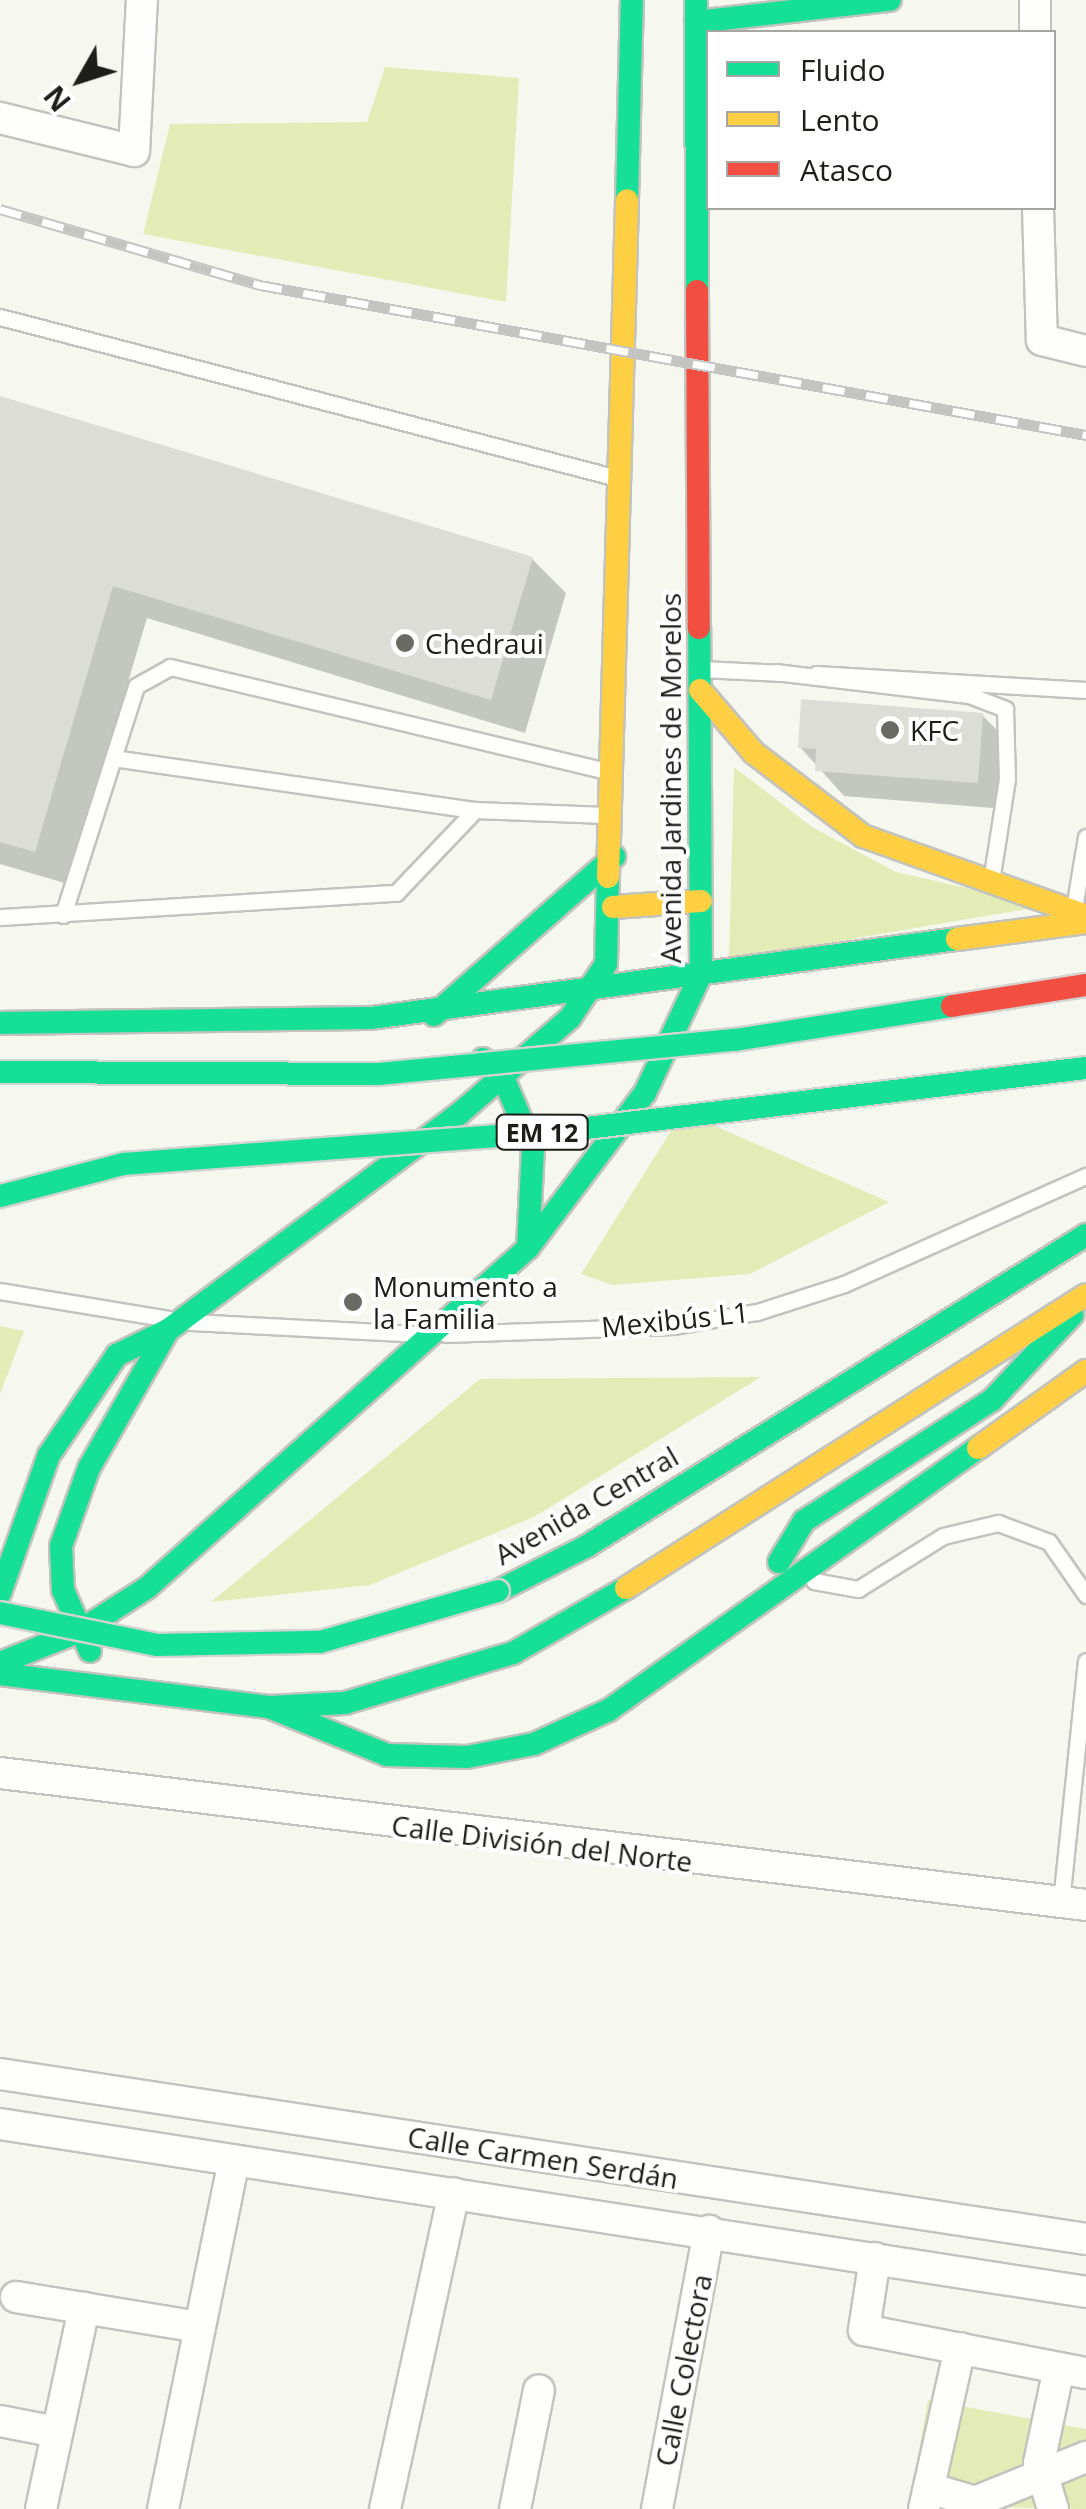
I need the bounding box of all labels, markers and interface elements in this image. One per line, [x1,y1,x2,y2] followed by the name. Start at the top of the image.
[30,30,130,130] north arrow
[706,30,1056,210] legend
[800,49,885,90] text: Fluido
[35,78,79,120] text: N
[800,99,880,140] text: Lento
[800,149,893,190] text: Atasco
[653,593,687,963] street label: Avenida Jardines de Morelos
[425,626,544,660] place label: Chedraui
[394,632,416,654] marker: Chedraui
[910,713,959,747] place label: KFC
[879,719,901,741] marker: KFC
[494,1112,590,1152] road number: EM 12
[373,1269,558,1335] place label: Monumento a la Familia
[342,1291,364,1313] marker: Monumento a la Familia
[600,1295,750,1343] street label: Mexibús L1
[488,1439,684,1571] street label: Avenida Central
[390,1808,694,1878] street label: Calle División del Norte
[405,2119,681,2195] street label: Calle Carmen Serdán
[648,2271,718,2469] street label: Calle Colectora

